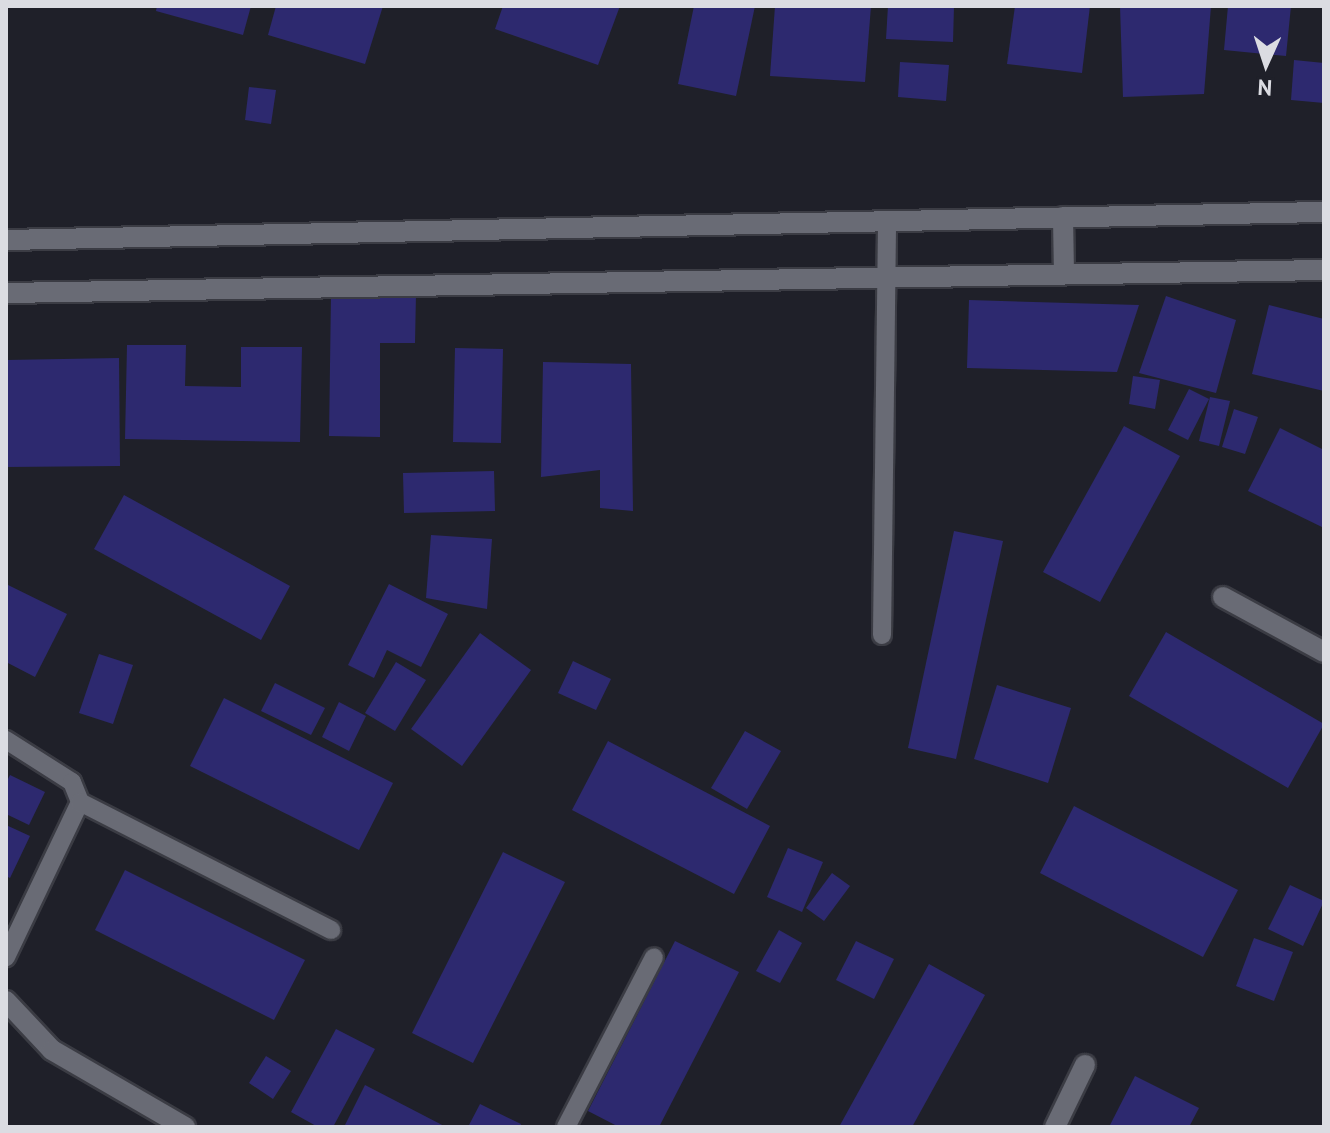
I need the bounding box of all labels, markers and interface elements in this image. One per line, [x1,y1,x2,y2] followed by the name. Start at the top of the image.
[1226,24,1306,104] north arrow
[1257,74,1273,102] text: N

